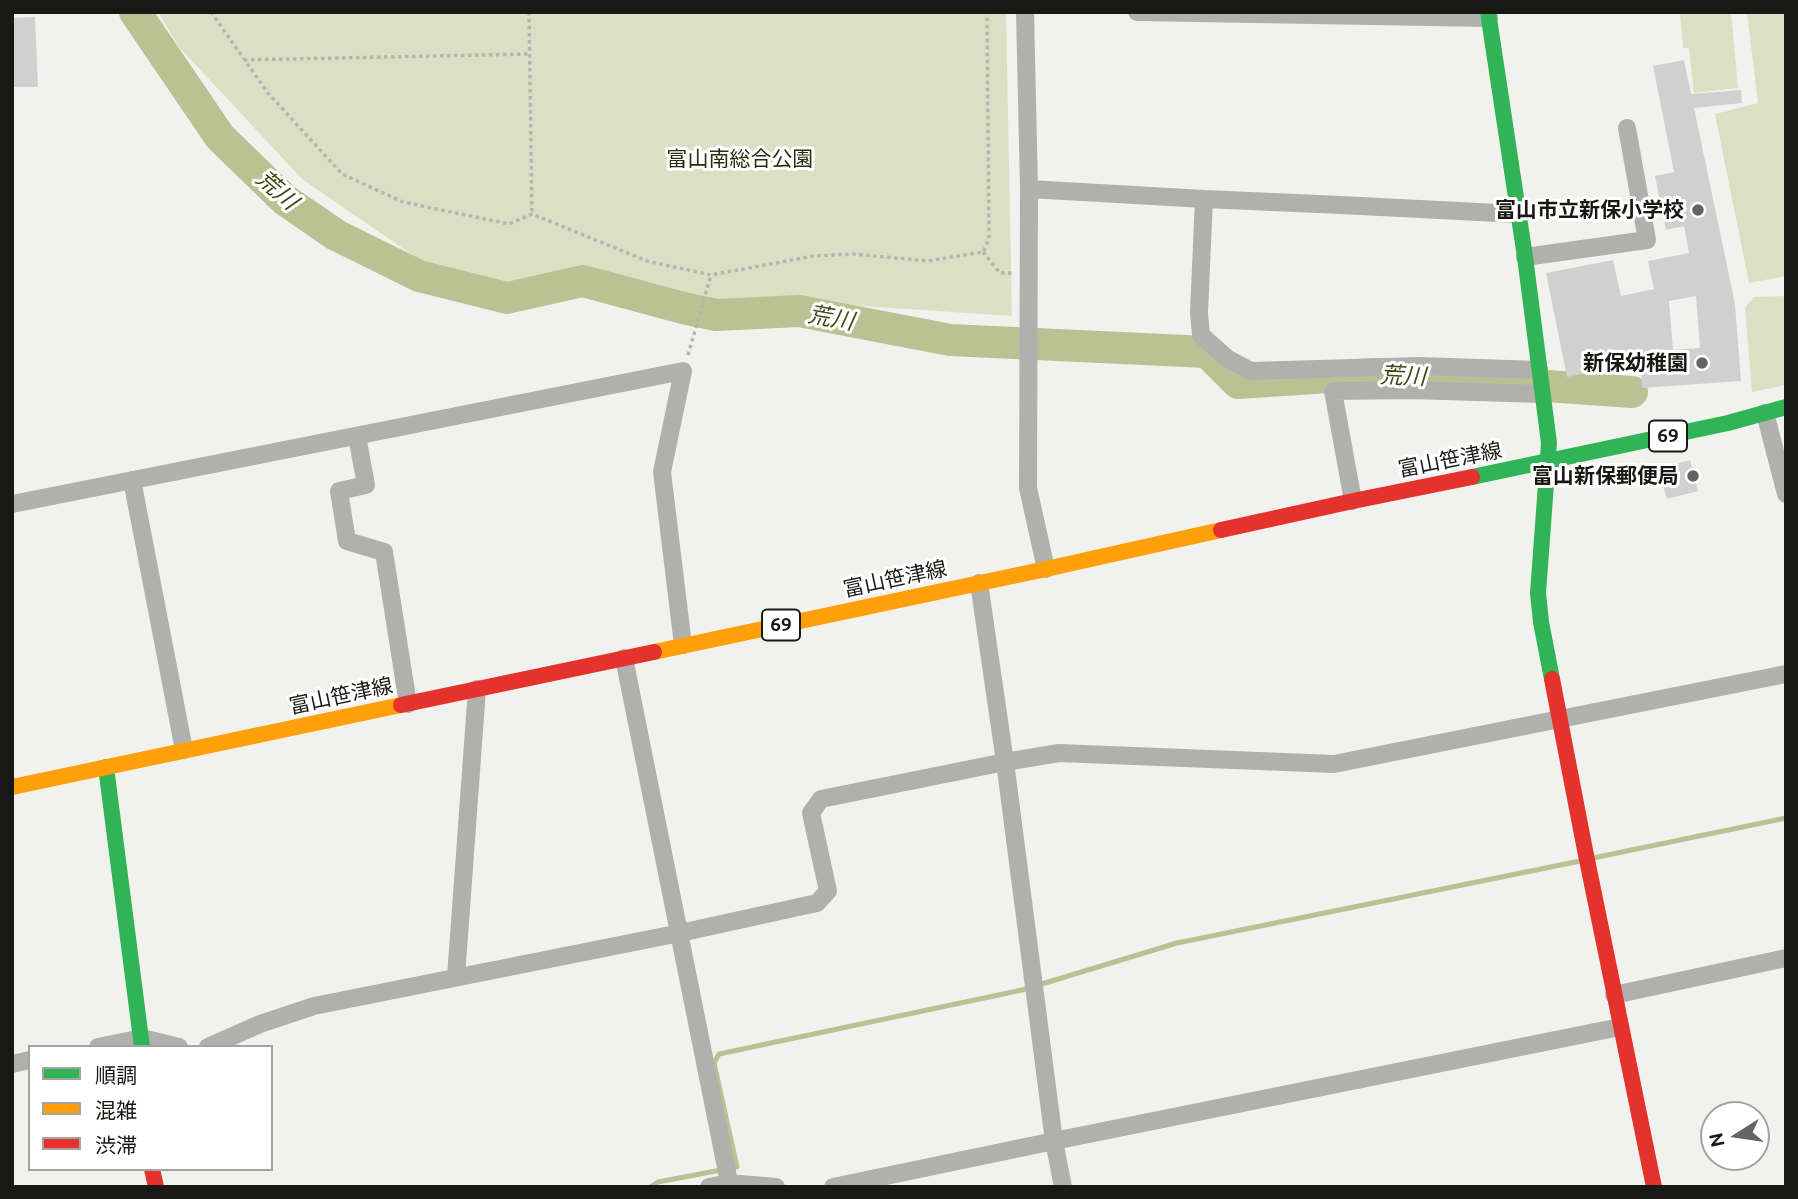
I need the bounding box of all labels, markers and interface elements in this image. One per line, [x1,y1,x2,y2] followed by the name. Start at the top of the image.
[667,146,813,172] park label: 富山南総合公園
[251,164,303,216] water label: 荒川
[1495,197,1684,223] place label: 富山市立新保小学校
[1690,202,1706,218] marker: 富山市立新保小学校
[806,300,856,336] water label: 荒川
[1583,350,1688,376] place label: 新保幼稚園
[1694,355,1710,371] marker: 新保幼稚園
[1379,361,1427,391] water label: 荒川
[1649,420,1687,452] road number: 69
[1396,438,1504,482] street label: 富山笹津線
[1532,463,1679,489] place label: 富山新保郵便局
[1685,468,1701,484] marker: 富山新保郵便局
[841,556,949,602] street label: 富山笹津線
[762,610,800,640] road number: 69
[287,673,395,719] street label: 富山笹津線
[28,1045,273,1171] legend
[95,1063,137,1087] text: 順調
[95,1098,137,1122] text: 混雑
[1700,1101,1770,1171] north arrow
[1704,1131,1729,1149] text: N
[95,1133,137,1157] text: 渋滞

